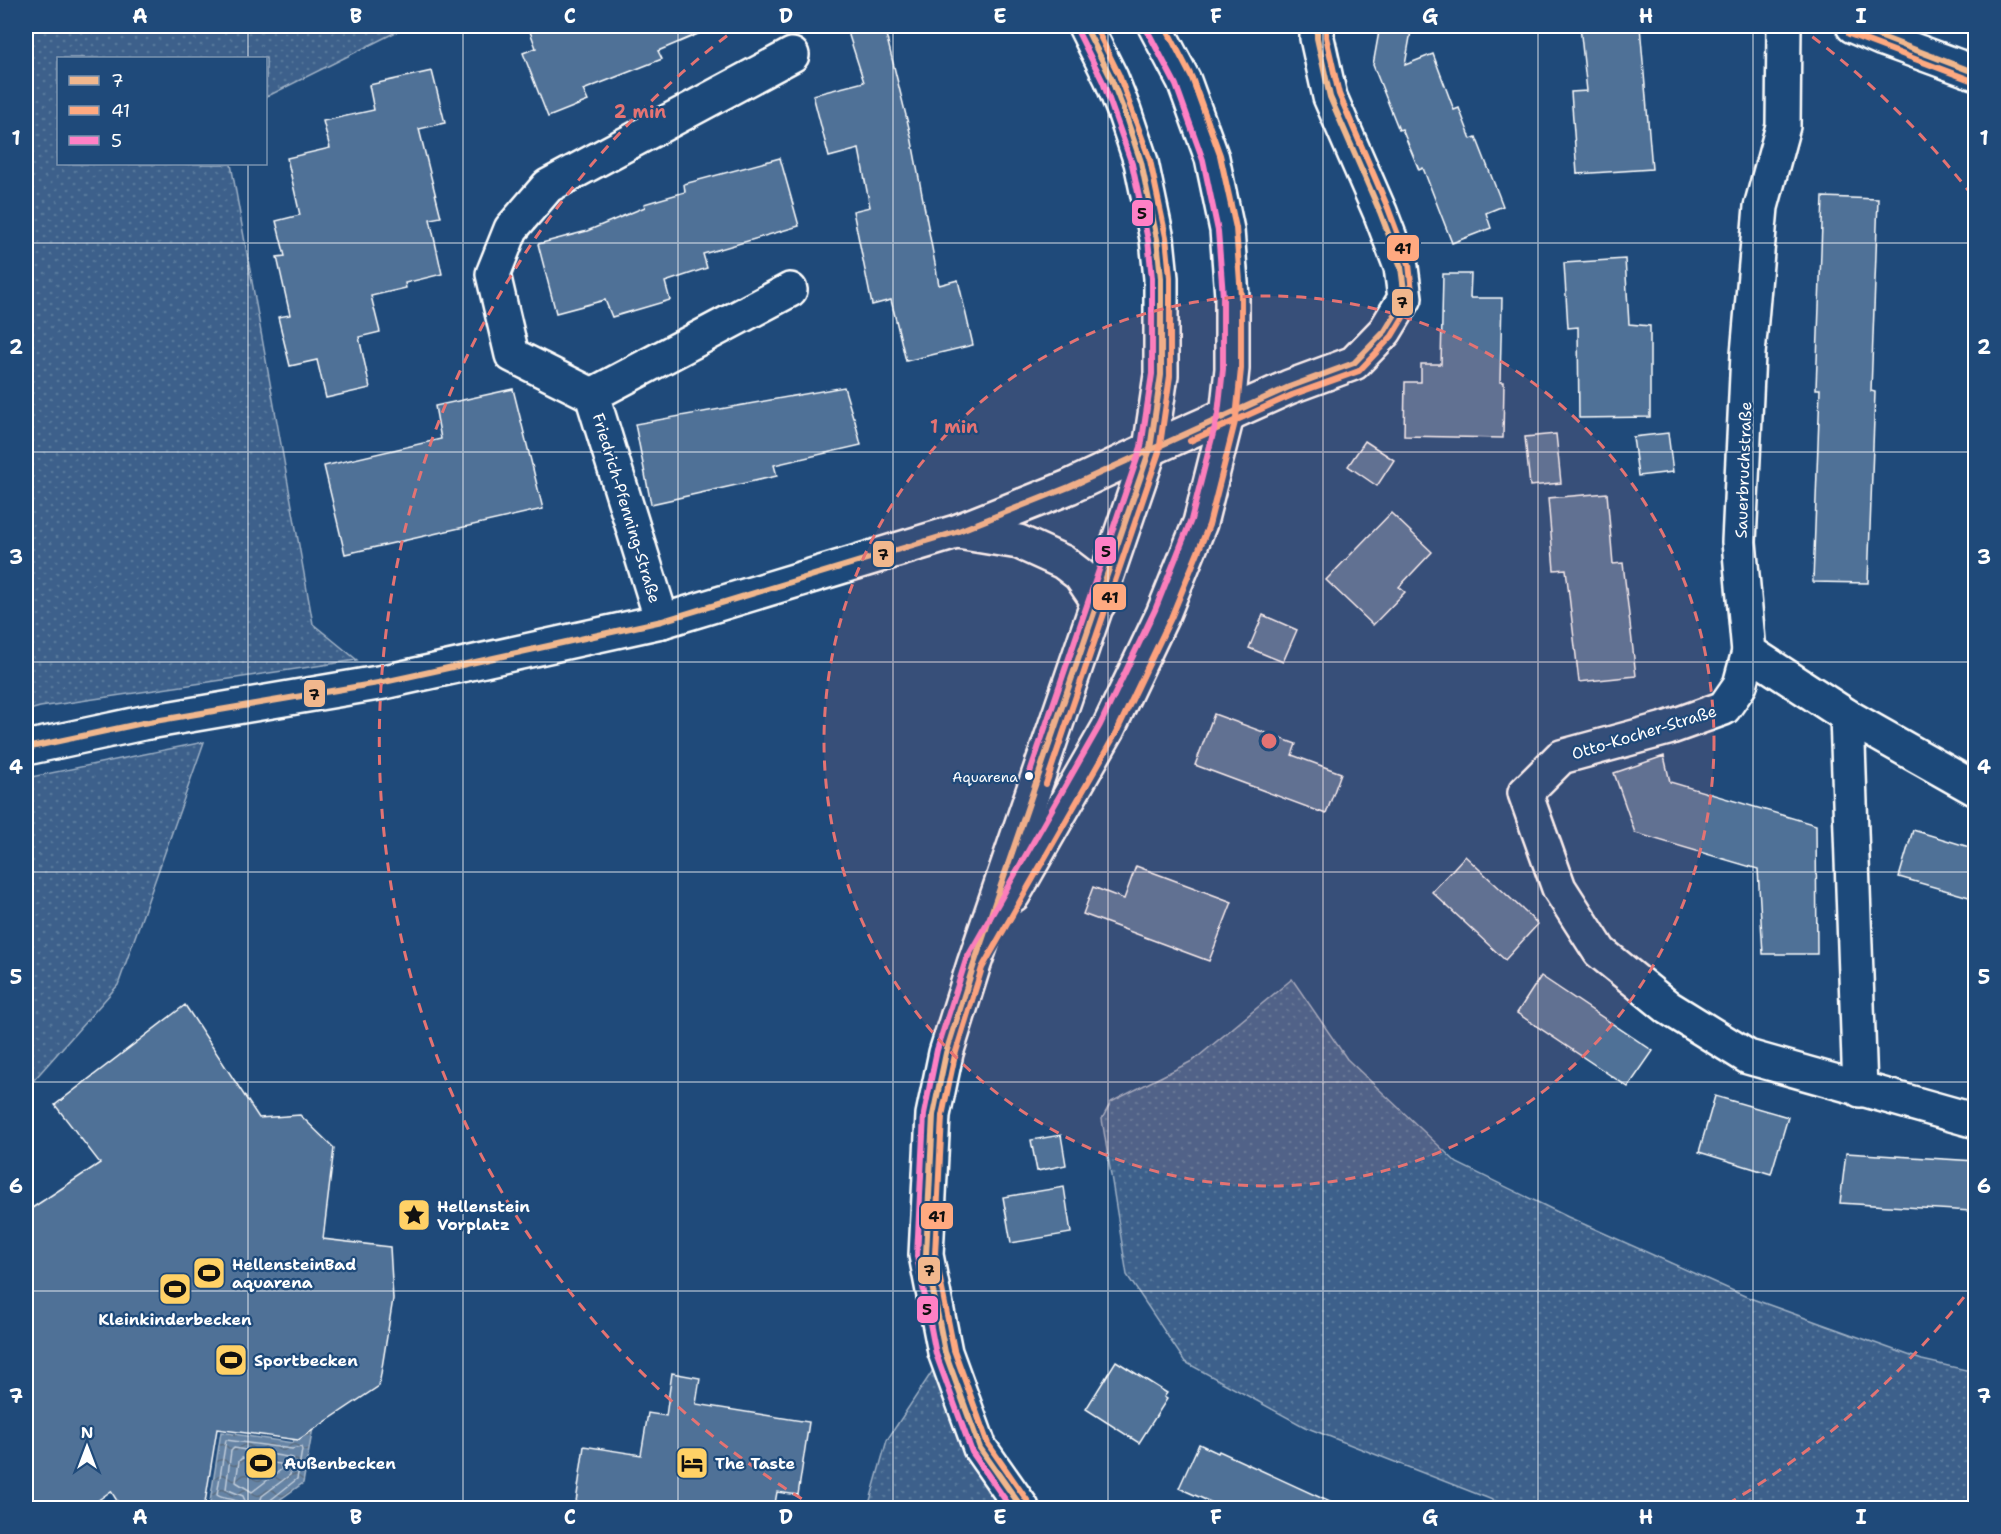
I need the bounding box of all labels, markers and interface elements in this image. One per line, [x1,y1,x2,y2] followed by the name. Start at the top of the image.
[132,3,148,29] text: A
[350,3,362,29] text: B
[564,3,576,29] text: C
[779,3,793,29] text: D
[993,3,1007,29] text: E
[1210,3,1222,29] text: F
[1422,3,1438,29] text: G
[1639,3,1653,29] text: H
[1855,3,1867,29] text: I
[57,57,267,165] legend
[111,69,124,93] text: 7
[111,99,130,123] text: 41
[614,100,666,124] text: 2 min
[11,125,21,151] text: 1
[1979,125,1989,151] text: 1
[111,129,122,153] text: 5
[1131,199,1154,227] line badge: 5
[1137,203,1147,224] text: 5
[1386,234,1420,262] line badge: 41
[1394,238,1412,259] text: 41
[1391,288,1414,317] line badge: 7
[1396,292,1408,313] text: 7
[9,334,23,360] text: 2
[1977,334,1991,360] text: 2
[1731,401,1756,539] street label: Sauerbruchstraße
[588,411,665,606] street label: Friedrich-Pfenning-Straße
[930,415,978,439] text: 1 min
[1094,536,1117,565] line badge: 5
[872,540,895,568] line badge: 7
[1101,541,1111,562] text: 5
[9,544,23,570] text: 3
[877,544,889,565] text: 7
[1977,544,1991,570] text: 3
[1092,583,1127,611] line badge: 41
[1101,587,1119,608] text: 41
[303,679,326,708] line badge: 7
[308,684,320,705] text: 7
[1569,700,1719,765] street label: Otto-Kocher-Straße
[1259,731,1279,751] centre of rings
[9,754,23,780] text: 4
[1977,754,1991,780] text: 4
[952,768,1018,786] place label: Aquarena
[1023,770,1035,782] marker: Aquarena
[10,964,22,990] text: 5
[1978,964,1990,990] text: 5
[9,1173,23,1199] text: 6
[1977,1173,1991,1199] text: 6
[437,1196,530,1235] place label: Hellenstein Vorplatz
[396,1197,432,1233] place icon: Hellenstein Vorplatz
[920,1202,954,1230] line badge: 41
[928,1206,946,1227] text: 41
[232,1254,356,1293] place label: HellensteinBad aquarena
[191,1255,227,1291] sports icon: HellensteinBad aquarena
[917,1256,941,1285] line badge: 7
[923,1260,935,1281] text: 7
[157,1271,193,1307] sports icon: Kleinkinderbecken
[916,1295,939,1324] line badge: 5
[922,1299,932,1320] text: 5
[98,1309,252,1330] place label: Kleinkinderbecken
[213,1342,249,1378] sports icon: Sportbecken
[254,1350,358,1371] place label: Sportbecken
[9,1383,23,1409] text: 7
[1977,1383,1991,1409] text: 7
[57,1417,117,1477] north arrow
[81,1422,93,1443] text: N
[243,1445,279,1481] sports icon: Außenbecken
[674,1445,710,1481] hotel icon: The Taste
[284,1453,396,1474] place label: Außenbecken
[715,1453,796,1474] place label: The Taste
[132,1504,148,1530] text: A
[350,1504,362,1530] text: B
[564,1504,576,1530] text: C
[779,1504,793,1530] text: D
[993,1504,1007,1530] text: E
[1210,1504,1222,1530] text: F
[1422,1504,1438,1530] text: G
[1639,1504,1653,1530] text: H
[1855,1504,1867,1530] text: I

